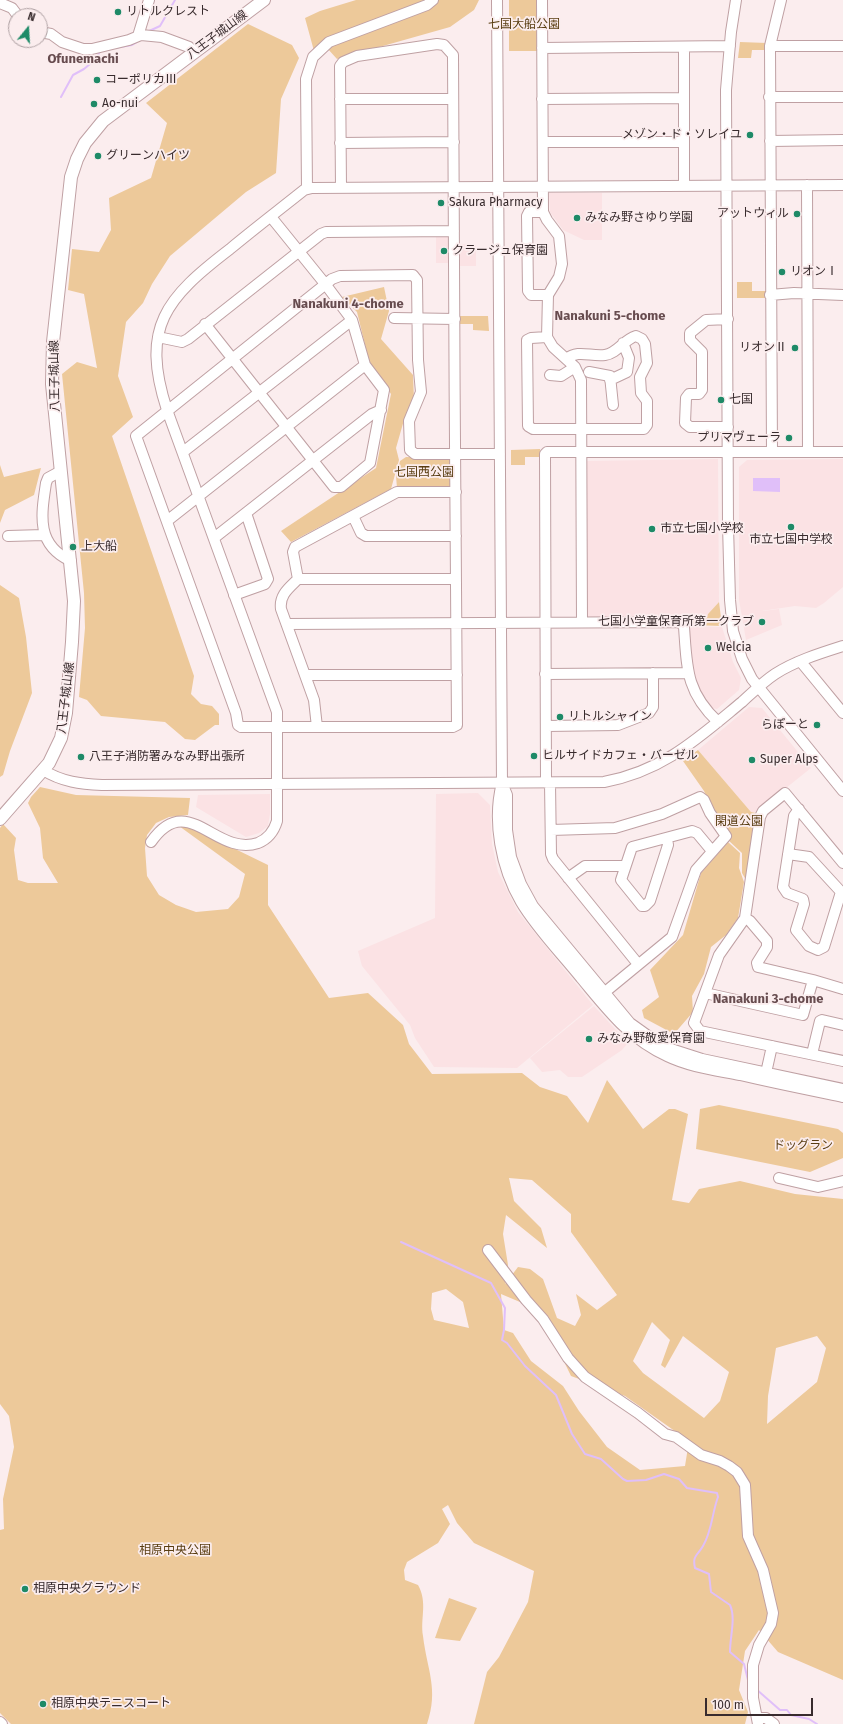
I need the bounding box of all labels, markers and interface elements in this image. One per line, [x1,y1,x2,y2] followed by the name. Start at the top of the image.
[126,5,210,19] place label: リトルクレスト
[113,7,123,17] marker: リトルクレスト
[8,8,48,48] north arrow
[184,8,250,62] street label: 八王子城山線
[26,10,37,24] text: N
[488,18,560,32] park label: 七国大船公園
[47,51,119,67] district label: Ofunemachi
[105,73,177,87] place label: コーポリカⅢ
[92,75,102,85] marker: コーポリカⅢ
[102,97,138,111] place label: Ao-nui
[89,99,99,109] marker: Ao-nui
[622,128,742,142] place label: メゾン・ド・ソレイユ
[745,130,755,140] marker: メゾン・ド・ソレイユ
[106,149,190,163] place label: グリーンハイツ
[93,151,103,161] marker: グリーンハイツ
[449,196,542,210] place label: Sakura Pharmacy
[436,198,446,208] marker: Sakura Pharmacy
[717,207,789,221] place label: アットウィル
[792,209,802,219] marker: アットウィル
[585,211,693,225] place label: みなみ野さゆり学園
[572,213,582,223] marker: みなみ野さゆり学園
[452,244,548,258] place label: クラージュ保育園
[439,246,449,256] marker: クラージュ保育園
[790,265,838,279] place label: リオンⅠ
[777,267,787,277] marker: リオンⅠ
[292,296,404,312] district label: Nanakuni 4-chome
[555,308,665,324] district label: Nanakuni 5-chome
[47,340,63,412] street label: 八王子城山線
[739,341,787,355] place label: リオンⅡ
[790,343,800,353] marker: リオンⅡ
[729,393,753,407] place label: 七国
[716,395,726,405] marker: 七国
[697,431,781,445] place label: プリマヴェーラ
[784,433,794,443] marker: プリマヴェーラ
[394,466,454,480] park label: 七国西公園
[660,522,744,536] place label: 市立七国小学校
[786,522,796,532] marker: 市立七国中学校
[647,524,657,534] marker: 市立七国小学校
[749,533,833,547] place label: 市立七国中学校
[81,540,117,554] place label: 上大船
[68,542,78,552] marker: 上大船
[598,615,754,629] place label: 七国小学童保育所第一クラブ
[757,617,767,627] marker: 七国小学童保育所第一クラブ
[716,641,751,655] place label: Welcia
[703,643,713,653] marker: Welcia
[54,661,78,735] street label: 八王子城山線
[568,710,652,724] place label: リトルシャイン
[555,712,565,722] marker: リトルシャイン
[761,718,809,732] place label: らぽーと
[812,720,822,730] marker: らぽーと
[542,749,698,763] place label: ヒルサイドカフェ・バーゼル
[89,750,245,764] place label: 八王子消防署みなみ野出張所
[529,751,539,761] marker: ヒルサイドカフェ・バーゼル
[76,752,86,762] marker: 八王子消防署みなみ野出張所
[760,753,818,767] place label: Super Alps
[747,755,757,765] marker: Super Alps
[715,815,763,829] park label: 閑道公園
[713,991,823,1007] district label: Nanakuni 3-chome
[597,1032,705,1046] place label: みなみ野敬愛保育園
[584,1034,594,1044] marker: みなみ野敬愛保育園
[773,1139,833,1153] park label: ドッグラン
[139,1544,211,1558] park label: 相原中央公園
[33,1582,141,1596] place label: 相原中央グラウンド
[20,1584,30,1594] marker: 相原中央グラウンド
[707,1690,815,1716] scale bar
[51,1697,171,1711] place label: 相原中央テニスコート
[712,1698,744,1712] text: 100 m
[38,1699,48,1709] marker: 相原中央テニスコート

